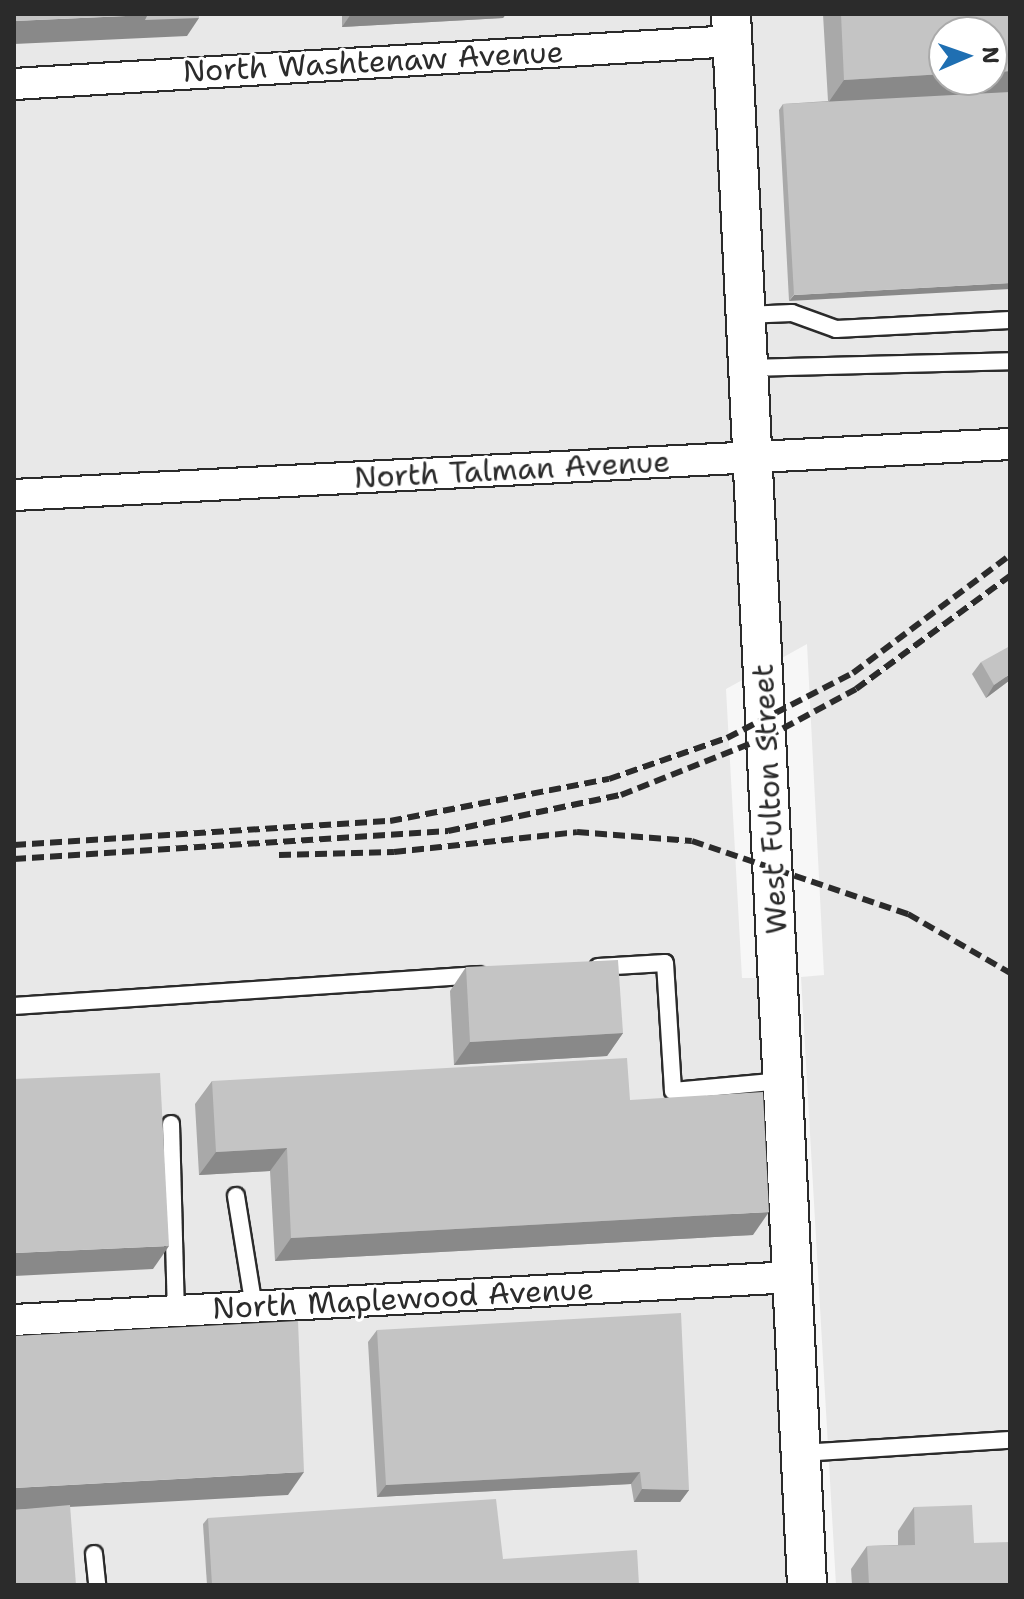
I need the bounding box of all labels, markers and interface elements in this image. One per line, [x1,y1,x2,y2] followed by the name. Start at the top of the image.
[928,16,1008,96] north arrow
[182,34,564,90] street label: North Washtenaw Avenue
[976,46,1005,64] text: N
[353,444,671,496] street label: North Talman Avenue
[745,663,795,935] street label: West Fulton Street
[211,1271,595,1327] street label: North Maplewood Avenue

